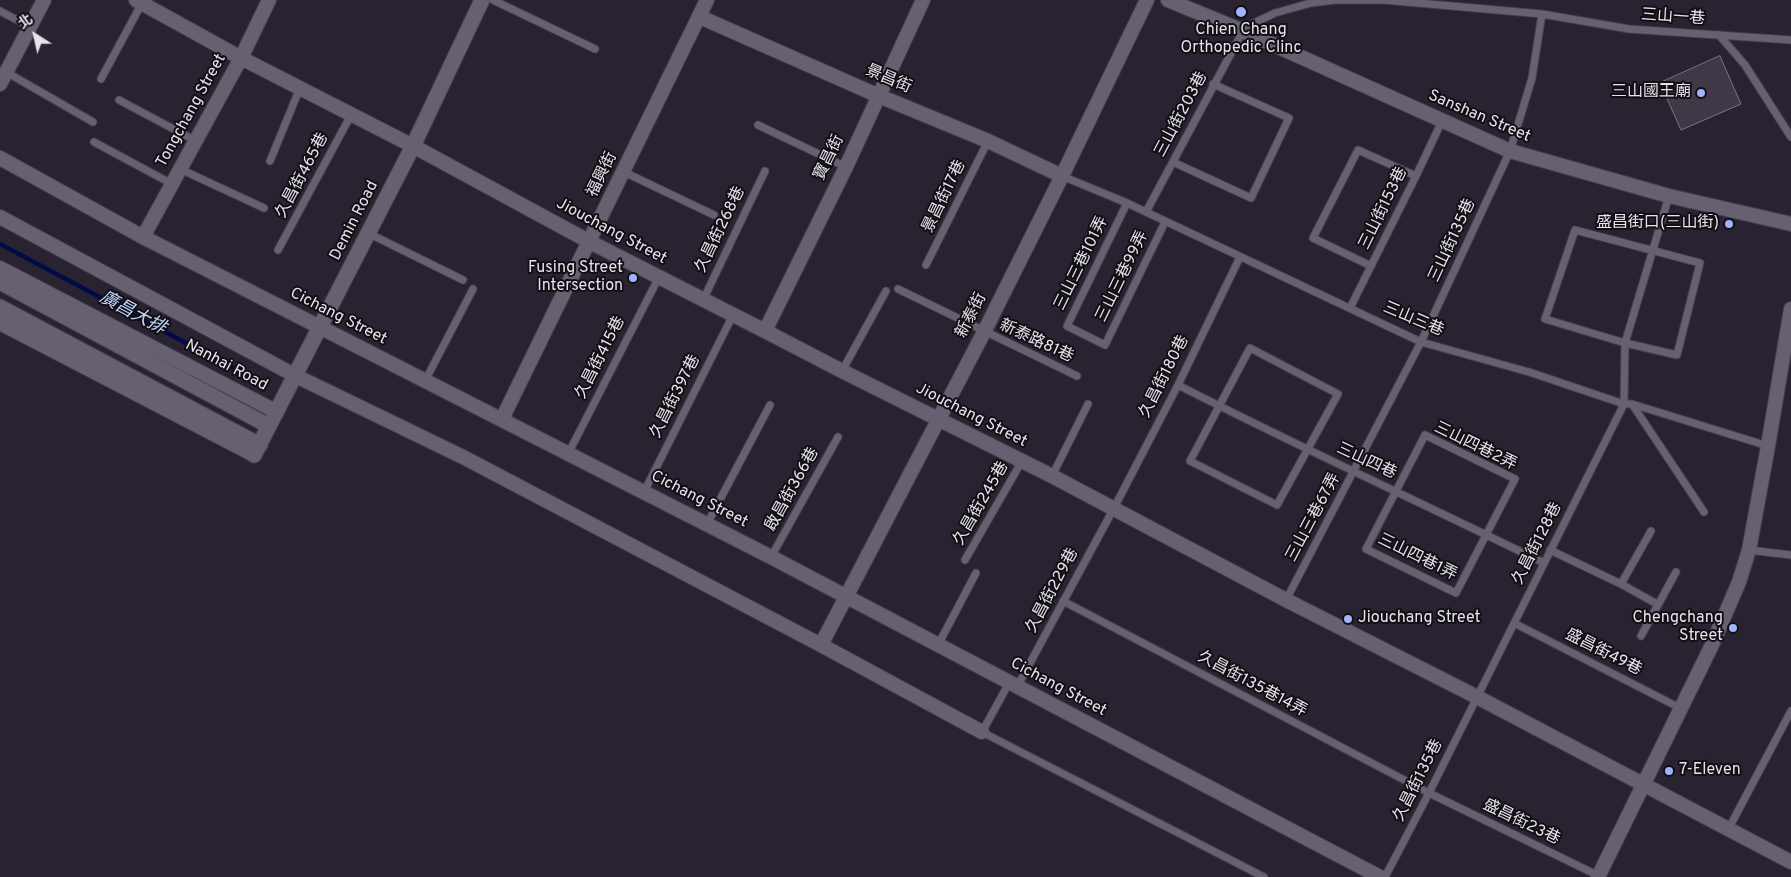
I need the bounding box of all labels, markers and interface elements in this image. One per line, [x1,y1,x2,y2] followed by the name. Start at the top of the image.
[1234,5,1248,19] marker: Chien Chang Orthopedic Clinc
[1640,6,1706,30] street label: 三山一巷
[10,10,60,60] north arrow
[16,11,37,33] text: 北
[1181,21,1301,59] place label: Chien Chang Orthopedic Clinc
[153,51,231,171] street label: Tongchang Street
[862,62,914,98] street label: 景昌街
[1152,69,1212,161] street label: 三山街203巷
[1611,83,1691,103] place label: 三山國王廟
[1425,87,1533,147] street label: Sanshan Street
[1695,87,1707,99] marker: 三山國王廟
[273,130,333,222] street label: 久昌街465巷
[811,132,849,184] street label: 寶昌街
[584,149,622,201] street label: 福興街
[919,158,971,236] street label: 景昌街17巷
[1356,165,1412,253] street label: 三山街153巷
[327,178,383,264] street label: Demin Road
[692,184,750,276] street label: 久昌街268巷
[552,195,670,269] street label: Jiouchang Street
[1425,196,1481,286] street label: 三山街135巷
[1051,214,1113,314] street label: 三山三巷101弄
[1596,214,1719,234] place label: 盛昌街口(三山街)
[1723,218,1735,230] marker: 盛昌街口(三山街)
[1093,228,1153,326] street label: 三山三巷99弄
[528,259,623,297] place label: Fusing Street Intersection
[627,272,639,284] marker: Fusing Street Intersection
[286,284,390,350] street label: Cichang Street
[95,288,169,340] water label: 廣昌大排
[953,290,991,342] street label: 新泰街
[1380,299,1446,341] street label: 三山三巷
[572,314,630,402] street label: 久昌街415巷
[996,316,1076,368] street label: 新泰路81巷
[1136,333,1194,421] street label: 久昌街180巷
[181,336,271,396] street label: Nanhai Road
[647,352,705,442] street label: 久昌街397巷
[912,380,1030,452] street label: Jiouchang Street
[1430,419,1520,475] street label: 三山四巷2弄
[1333,440,1399,484] street label: 三山四巷
[762,445,824,535] street label: 啟昌街366巷
[950,459,1014,549] street label: 久昌街245巷
[647,467,751,533] street label: Cichang Street
[1283,470,1345,566] street label: 三山三巷67弄
[1509,500,1567,588] street label: 久昌街128巷
[1374,531,1460,585] street label: 三山四巷1弄
[1023,545,1083,637] street label: 久昌街229巷
[1358,609,1480,629] place label: Jiouchang Street
[1632,609,1723,647] place label: Chengchang Street
[1342,613,1354,625] marker: Jiouchang Street
[1727,622,1739,634] marker: Chengchang Street
[1562,626,1644,680] street label: 盛昌街49巷
[1194,648,1310,722] street label: 久昌街135巷14弄
[1007,655,1109,721] street label: Cichang Street
[1390,737,1448,825] street label: 久昌街135巷
[1679,761,1741,781] place label: 7-Eleven
[1663,765,1675,777] marker: 7-Eleven
[1479,796,1563,850] street label: 盛昌街23巷

